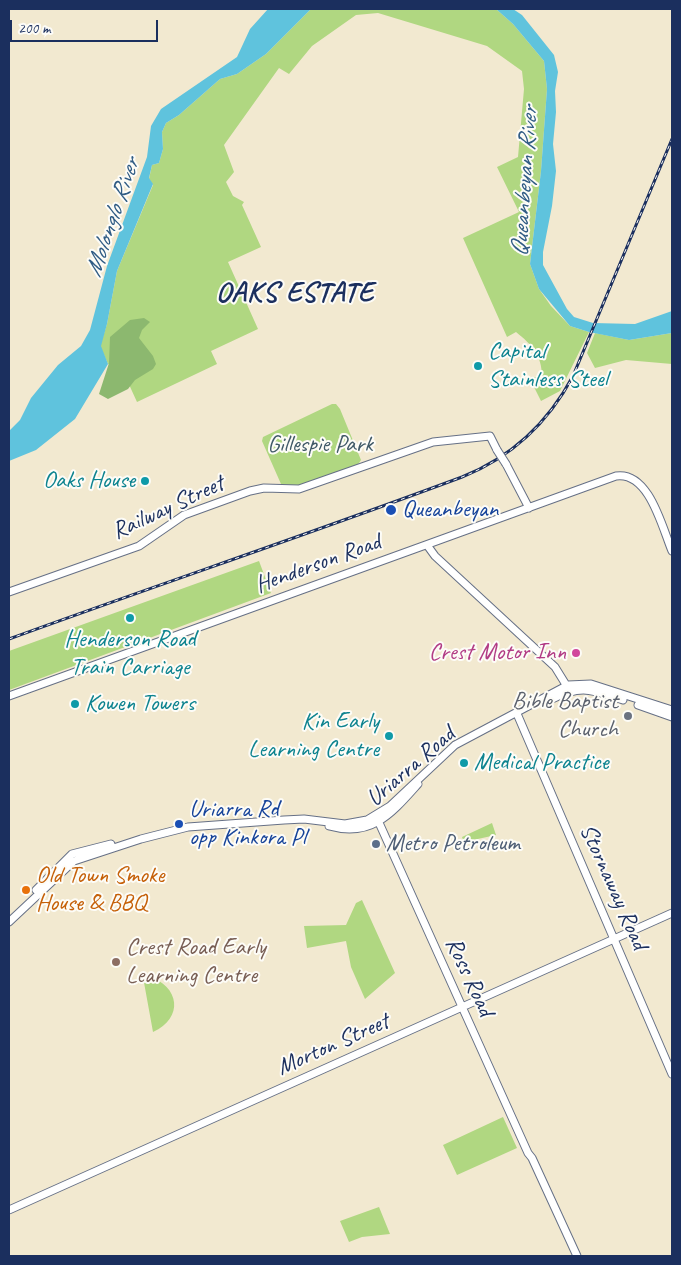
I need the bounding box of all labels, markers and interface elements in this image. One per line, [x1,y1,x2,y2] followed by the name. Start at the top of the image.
[12,10,160,42] scale bar
[18,19,50,38] text: 200 m
[505,106,545,258] water label: Queanbeyan River
[79,155,147,281] water label: Molonglo River
[213,276,377,310] district label: OAKS ESTATE
[488,338,608,394] place label: Capital Stainless Steel
[472,360,484,372] marker: Capital Stainless Steel
[267,431,373,459] park label: Gillespie Park
[43,467,135,495] place label: Oaks House
[107,470,229,546] street label: Railway Street
[139,475,151,487] marker: Oaks House
[402,496,498,524] place label: Queanbeyan
[384,503,398,517] marker: Queanbeyan
[251,528,385,600] street label: Henderson Road
[124,612,136,624] marker: Henderson Road Train Carriage
[64,626,196,682] place label: Henderson Road Train Carriage
[429,639,566,667] place label: Crest Motor Inn
[570,647,582,659] marker: Crest Motor Inn
[512,688,618,744] place label: Bible Baptist Church
[85,690,195,718] place label: Kowen Towers
[69,698,81,710] marker: Kowen Towers
[248,708,379,764] place label: Kin Early Learning Centre
[622,710,634,722] marker: Bible Baptist Church
[361,721,461,813] street label: Uriarra Road
[383,730,395,742] marker: Kin Early Learning Centre
[474,749,608,777] place label: Medical Practice
[458,757,470,769] marker: Medical Practice
[189,796,306,852] place label: Uriarra Rd opp Kinkora Pl
[173,818,185,830] marker: Uriarra Rd opp Kinkora Pl
[573,820,653,954] street label: Stornaway Road
[386,830,520,858] place label: Metro Petroleum
[370,838,382,850] marker: Metro Petroleum
[36,862,164,918] place label: Old Town Smoke House & BBQ
[20,884,32,896] marker: Old Town Smoke House & BBQ
[438,933,500,1021] street label: Ross Road
[126,934,266,990] place label: Crest Road Early Learning Centre
[110,956,122,968] marker: Crest Road Early Learning Centre
[272,1008,394,1082] street label: Morton Street

